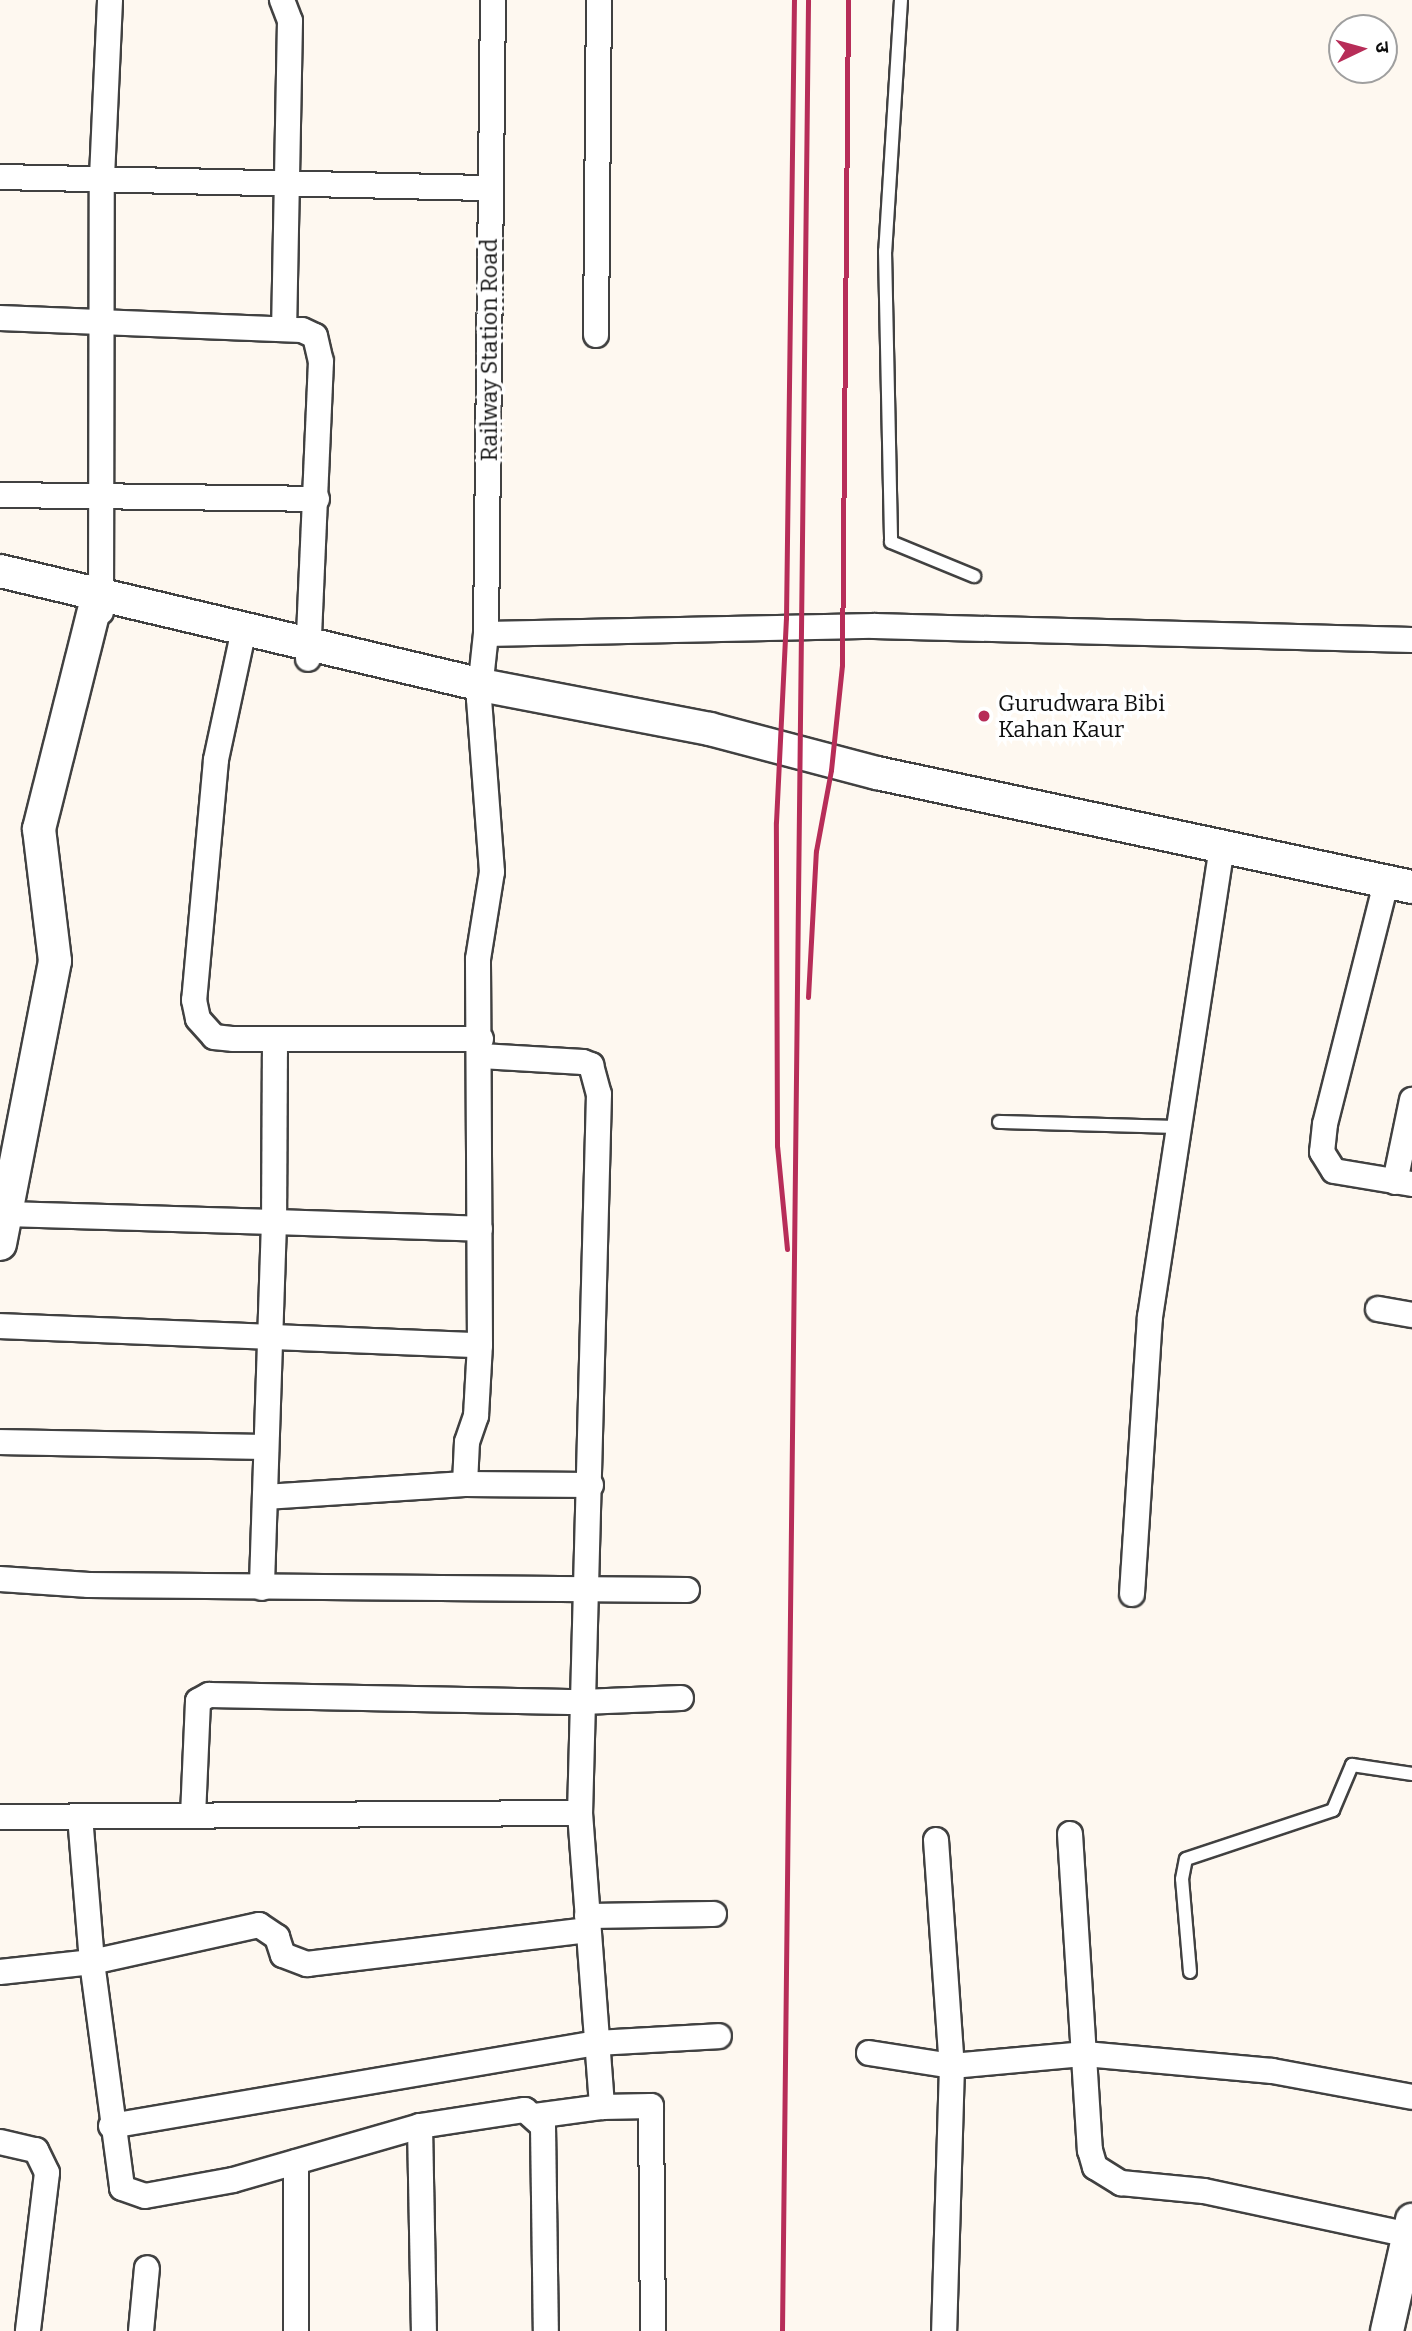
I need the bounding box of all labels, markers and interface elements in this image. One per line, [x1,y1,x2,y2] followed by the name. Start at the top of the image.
[1328,14,1398,84] north arrow
[1370,41,1394,54] text: उ
[475,239,503,461] street label: Railway Station Road
[998,689,1165,743] place label: Gurudwara Bibi Kahan Kaur
[976,708,992,724] marker: Gurudwara Bibi Kahan Kaur

